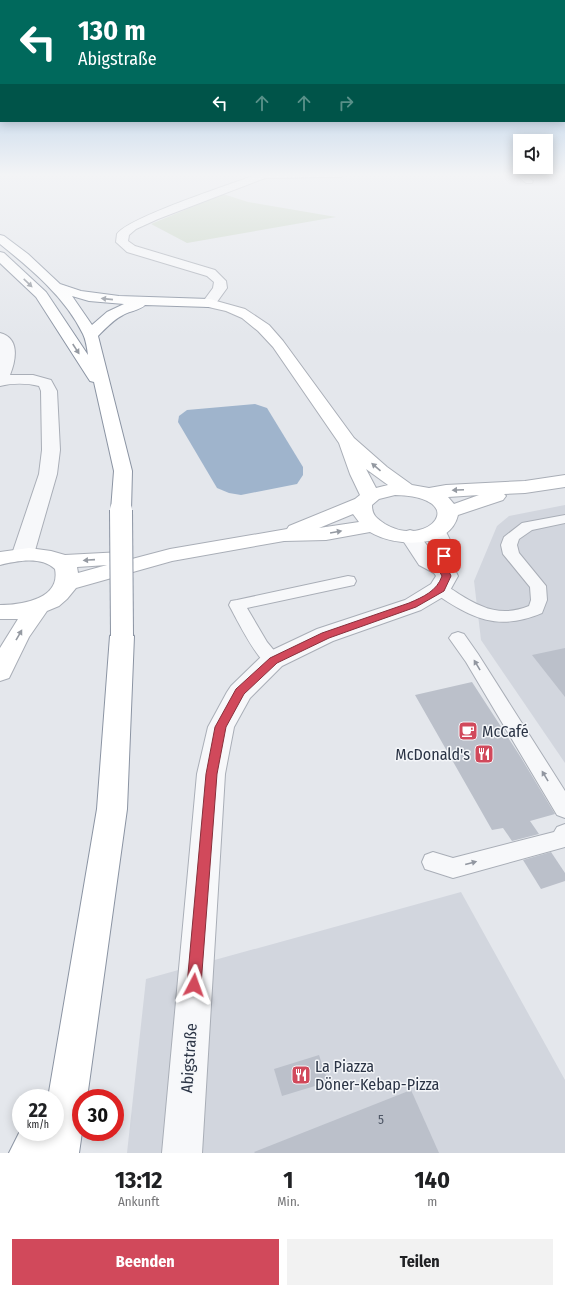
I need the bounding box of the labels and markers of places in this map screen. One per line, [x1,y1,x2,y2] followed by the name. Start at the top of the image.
[427,539,461,573] pin
[457,720,479,742] cafe icon: McCafé
[482,722,529,741] place label: McCafé
[473,743,495,765] restaurant icon: McDonald's
[395,745,470,764] place label: McDonald's
[315,1057,440,1094] place label: La Piazza Döner-Kebap-Pizza
[290,1064,312,1086] restaurant icon: La Piazza Döner-Kebap-Pizza

